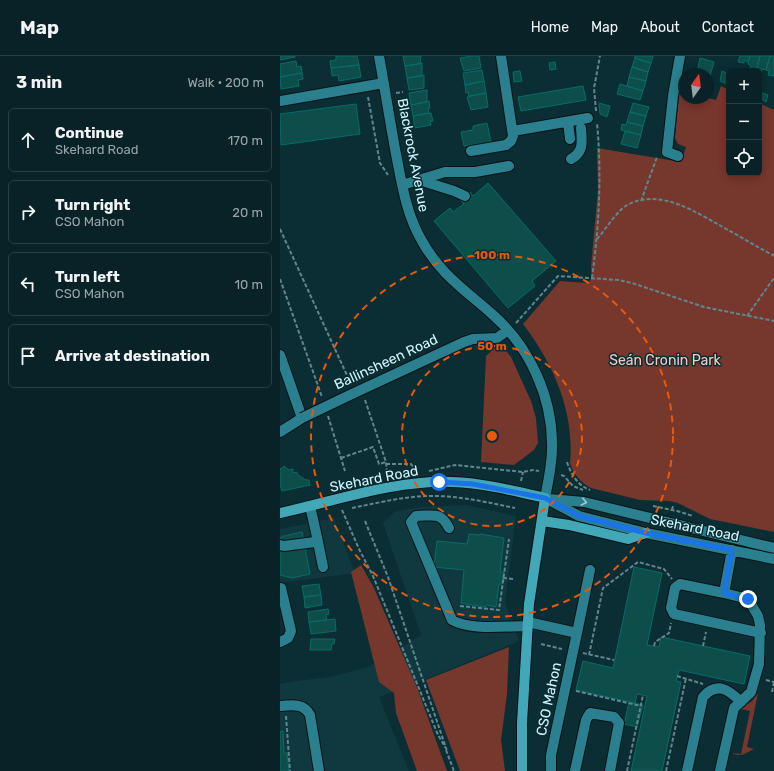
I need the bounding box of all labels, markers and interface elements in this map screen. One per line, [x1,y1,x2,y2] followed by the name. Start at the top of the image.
[20,16,59,39] text: Map
[531,19,569,36] text: Home
[591,19,618,36] text: Map
[640,19,680,36] text: About
[702,19,754,36] text: Contact
[678,68,714,104] north arrow
[726,68,762,176] map controls
[726,68,762,104] button: +
[16,72,62,92] text: 3 min
[187,75,264,90] text: Walk · 200 m
[394,97,432,213] street label: Blackrock Avenue
[726,104,762,140] button: −
[55,124,124,142] text: Continue
[17,129,39,151] icon: ahead
[228,133,263,148] text: 170 m
[726,140,762,176] button: locate
[55,142,138,157] text: Skehard Road
[55,196,130,214] text: Turn right
[17,201,39,223] icon: right
[232,205,263,220] text: 20 m
[55,214,125,229] text: CSO Mahon
[474,248,510,262] text: 100 m
[55,268,120,286] text: Turn left
[17,273,39,295] icon: left
[234,277,263,292] text: 10 m
[55,286,125,301] text: CSO Mahon
[332,331,440,393] street label: Ballinsheen Road
[477,339,507,353] text: 50 m
[17,345,39,367] icon: arrive
[55,347,210,365] text: Arrive at destination
[609,352,722,369] park label: Seán Cronin Park
[485,429,499,443] centre of rings
[328,462,420,496] street label: Skehard Road
[430,473,448,491] route start
[581,498,587,506] one-way arrow
[649,511,741,545] street label: Skehard Road
[739,590,757,608] route end
[533,661,565,737] street label: CSO Mahon

